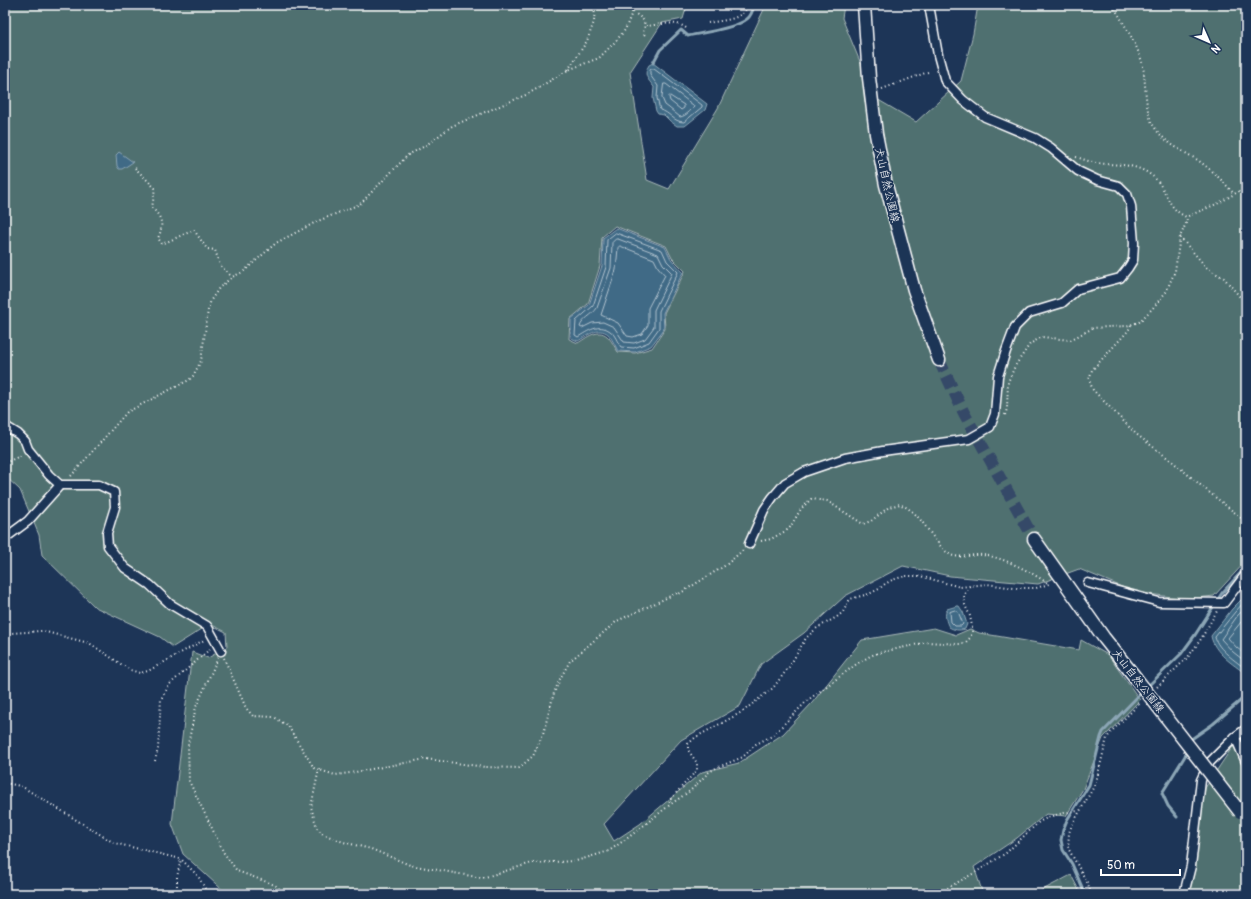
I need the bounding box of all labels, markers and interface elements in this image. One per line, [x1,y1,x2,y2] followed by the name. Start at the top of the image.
[1189,22,1229,62] north arrow
[1208,41,1223,56] text: N
[872,146,902,224] street label: 犬山自然公園線
[1109,647,1167,715] street label: 犬山自然公園線
[1101,851,1180,877] scale bar
[1107,858,1135,873] text: 50 m

